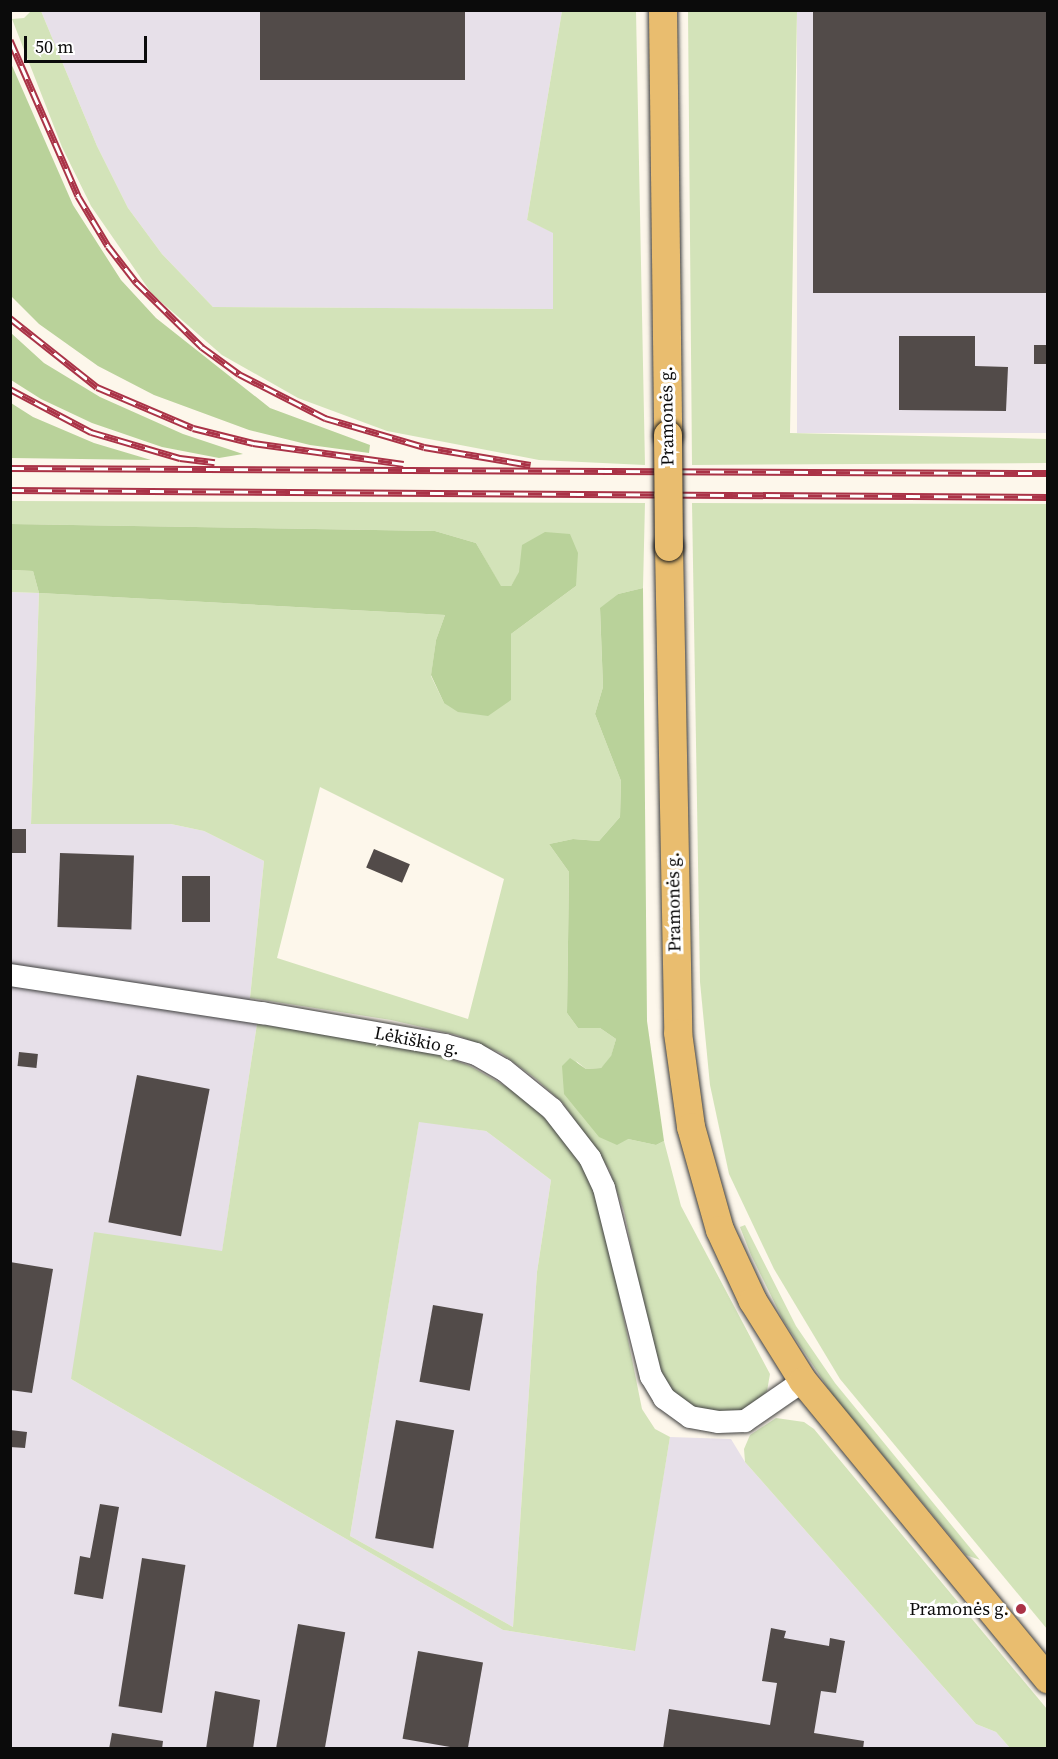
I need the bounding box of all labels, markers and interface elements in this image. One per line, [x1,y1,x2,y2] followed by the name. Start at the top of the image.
[27,24,150,62] scale bar
[35,34,73,59] text: 50 m
[655,366,679,466] street label: Pramonės g.
[662,852,686,952] street label: Pramonės g.
[372,1022,462,1060] street label: Lėkiškio g.
[909,1598,1009,1620] place label: Pramonės g.
[1014,1602,1028,1616] marker: Pramonės g.

